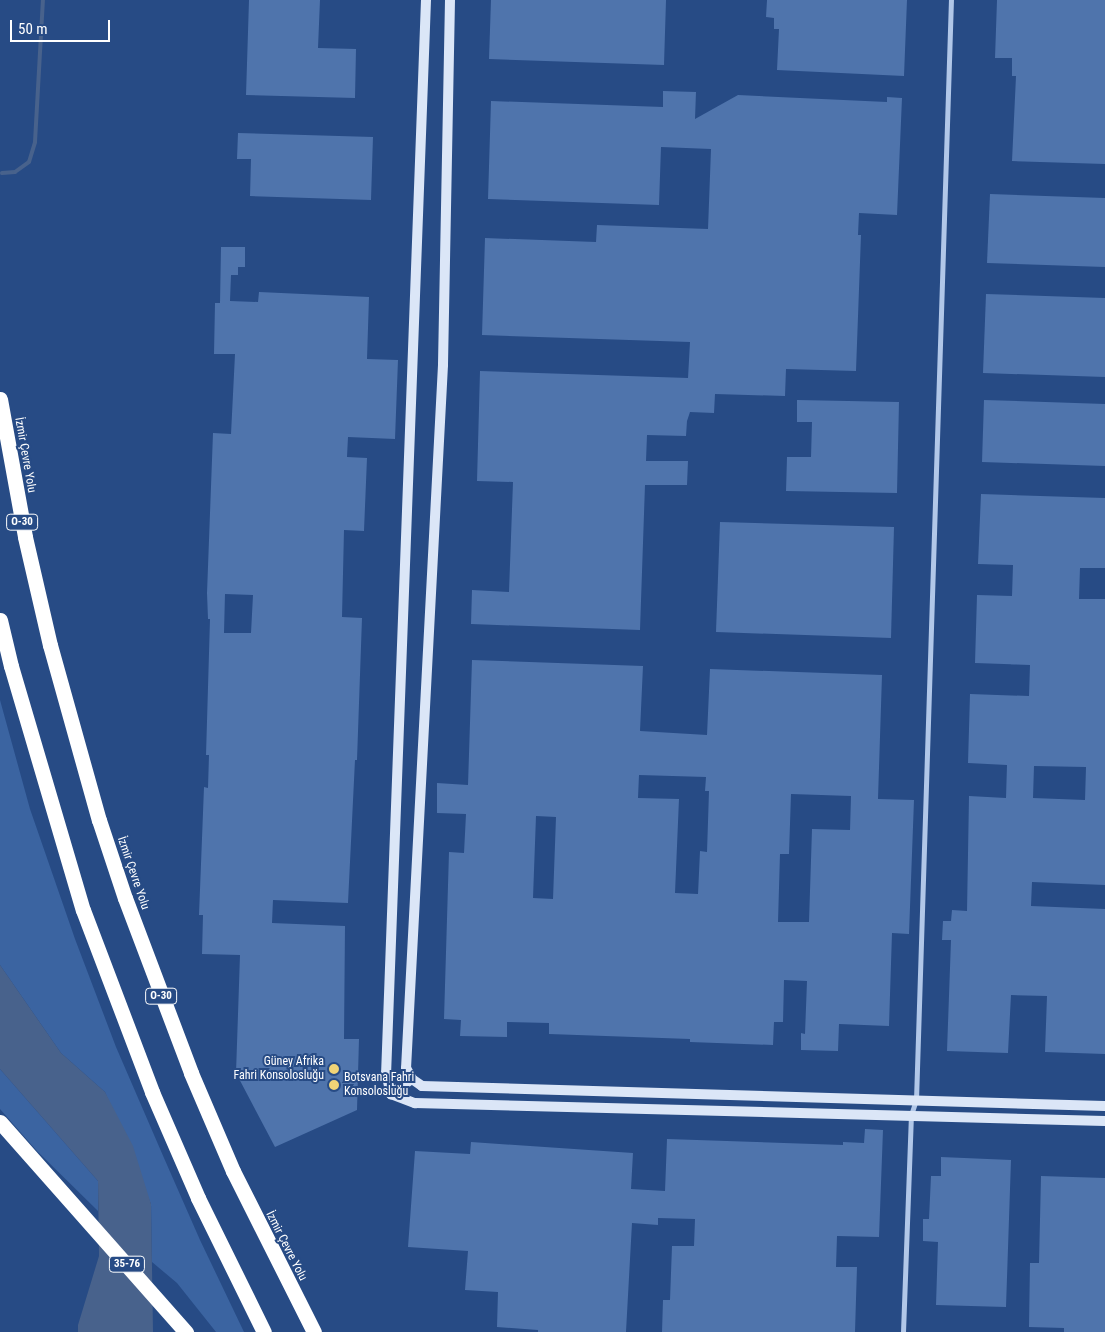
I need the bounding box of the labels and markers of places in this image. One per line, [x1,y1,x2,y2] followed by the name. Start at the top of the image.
[233,1055,324,1083] place label: Güney Afrika Fahri Konsolosluğu
[328,1063,340,1075] marker: Güney Afrika Fahri Konsolosluğu
[344,1071,414,1099] place label: Botsvana Fahri Konsolosluğu
[328,1079,340,1091] marker: Botsvana Fahri Konsolosluğu

